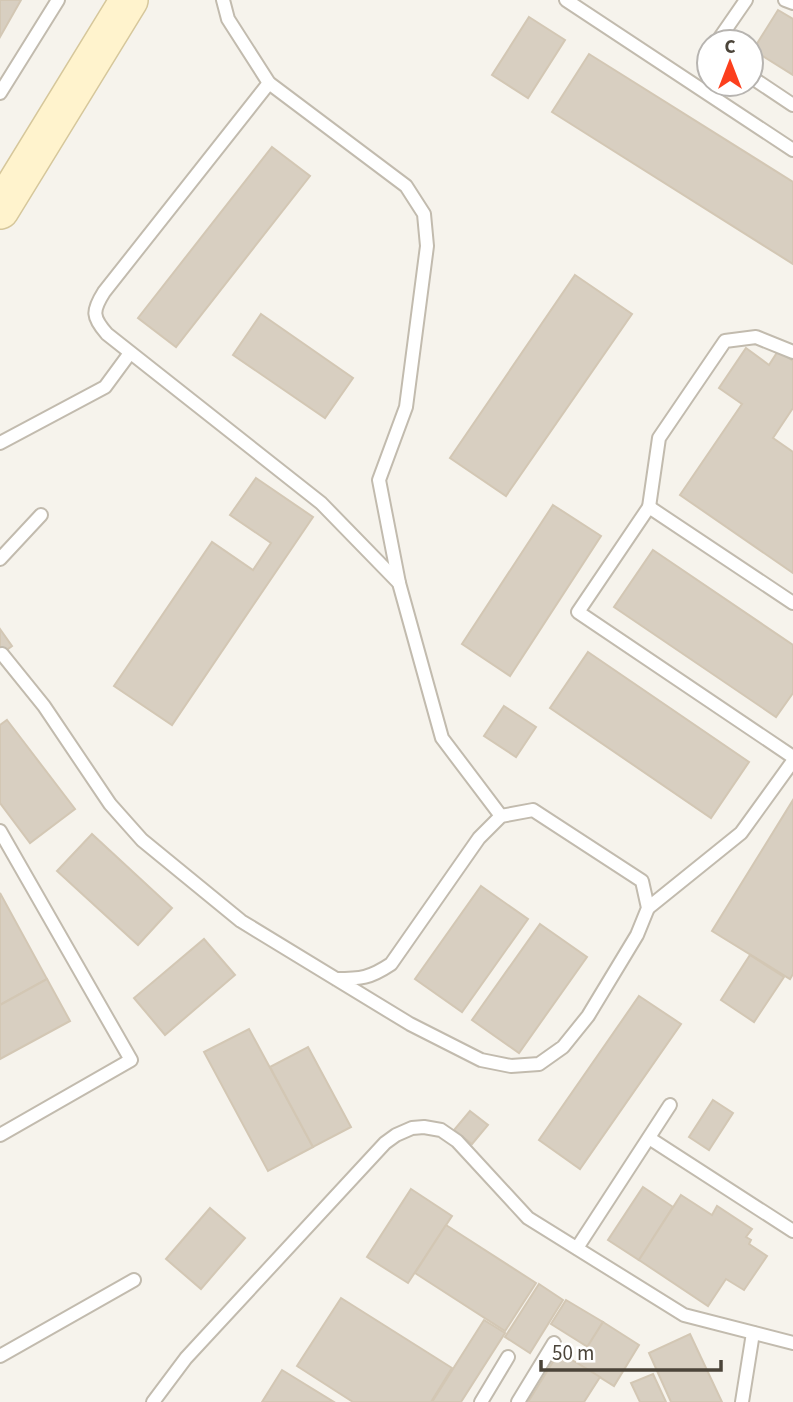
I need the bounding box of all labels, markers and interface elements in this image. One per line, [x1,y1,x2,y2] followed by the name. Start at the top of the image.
[695,28,765,98] north arrow
[724,34,736,61] text: С
[541,1328,721,1372] scale bar
[552,1338,594,1368] text: 50 m

